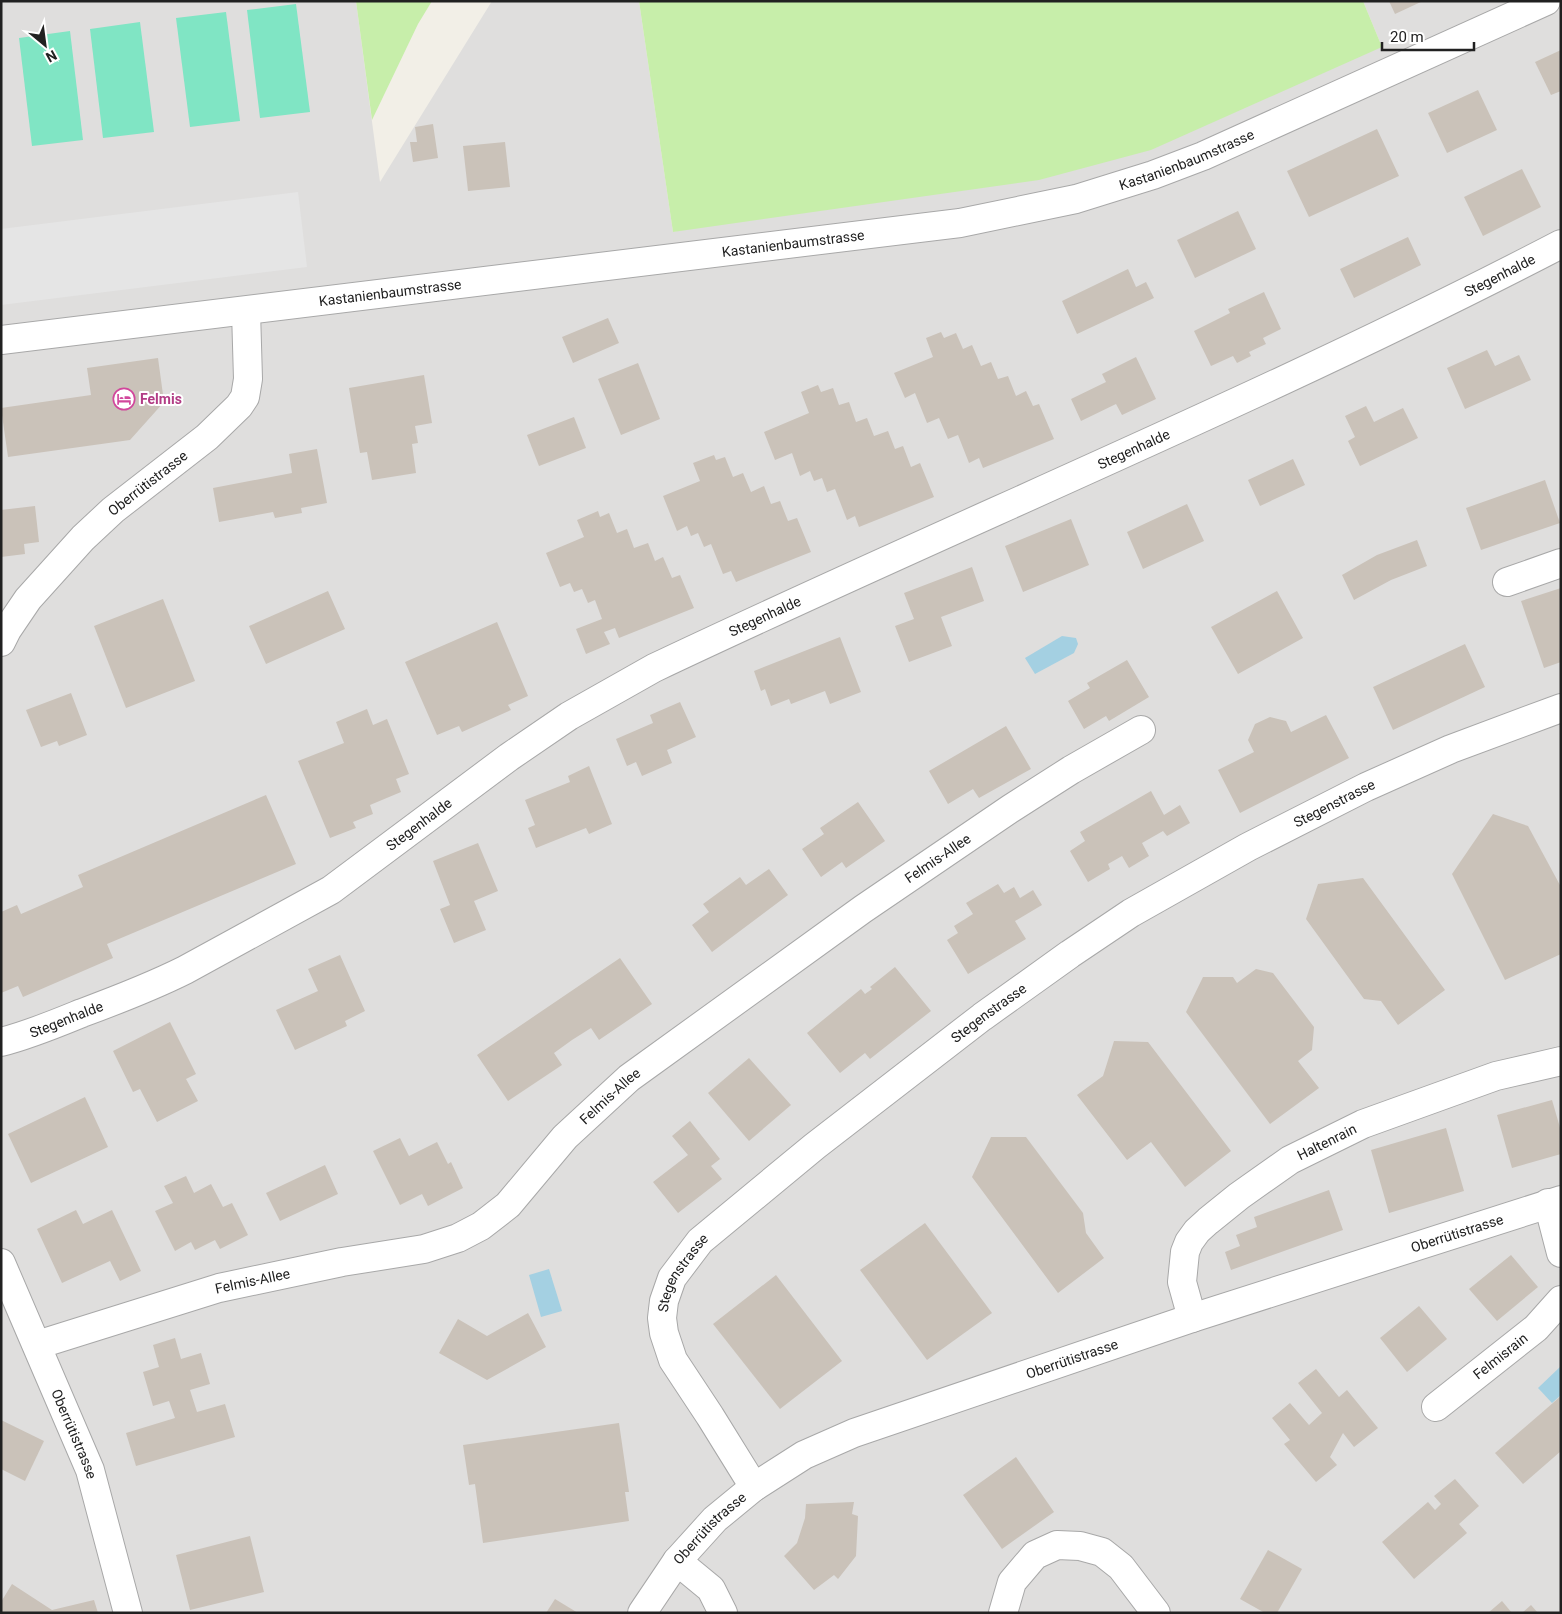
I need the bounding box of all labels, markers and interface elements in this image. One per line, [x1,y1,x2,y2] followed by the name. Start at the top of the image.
[20,20,70,70] north arrow
[1382,20,1474,52] scale bar
[1390,28,1424,46] text: 20 m
[43,47,60,66] text: N
[1117,126,1256,193] street label: Kastanienbaumstrasse
[721,227,865,260] street label: Kastanienbaumstrasse
[1461,251,1538,300] street label: Stegenhalde
[318,276,462,309] street label: Kastanienbaumstrasse
[112,387,136,411] hotel icon: Felmis
[140,391,182,407] place label: Felmis
[1095,426,1172,472] street label: Stegenhalde
[105,447,191,519] street label: Oberrütistrasse
[726,593,803,640] street label: Stegenhalde
[1291,776,1377,831] street label: Stegenstrasse
[383,795,455,854] street label: Stegenhalde
[902,830,974,886] street label: Felmis-Allee
[948,980,1029,1046] street label: Stegenstrasse
[27,998,105,1041] street label: Stegenhalde
[576,1065,643,1127] street label: Felmis-Allee
[1295,1121,1359,1163] street label: Haltenrain
[1409,1211,1505,1256] street label: Oberrütistrasse
[655,1230,711,1313] street label: Stegenstrasse
[214,1265,291,1297] street label: Felmis-Allee
[1470,1330,1531,1382] street label: Felmisrain
[1024,1336,1120,1382] street label: Oberrütistrasse
[48,1387,100,1480] street label: Oberrütistrasse
[670,1489,749,1568] street label: Oberrütistrasse

